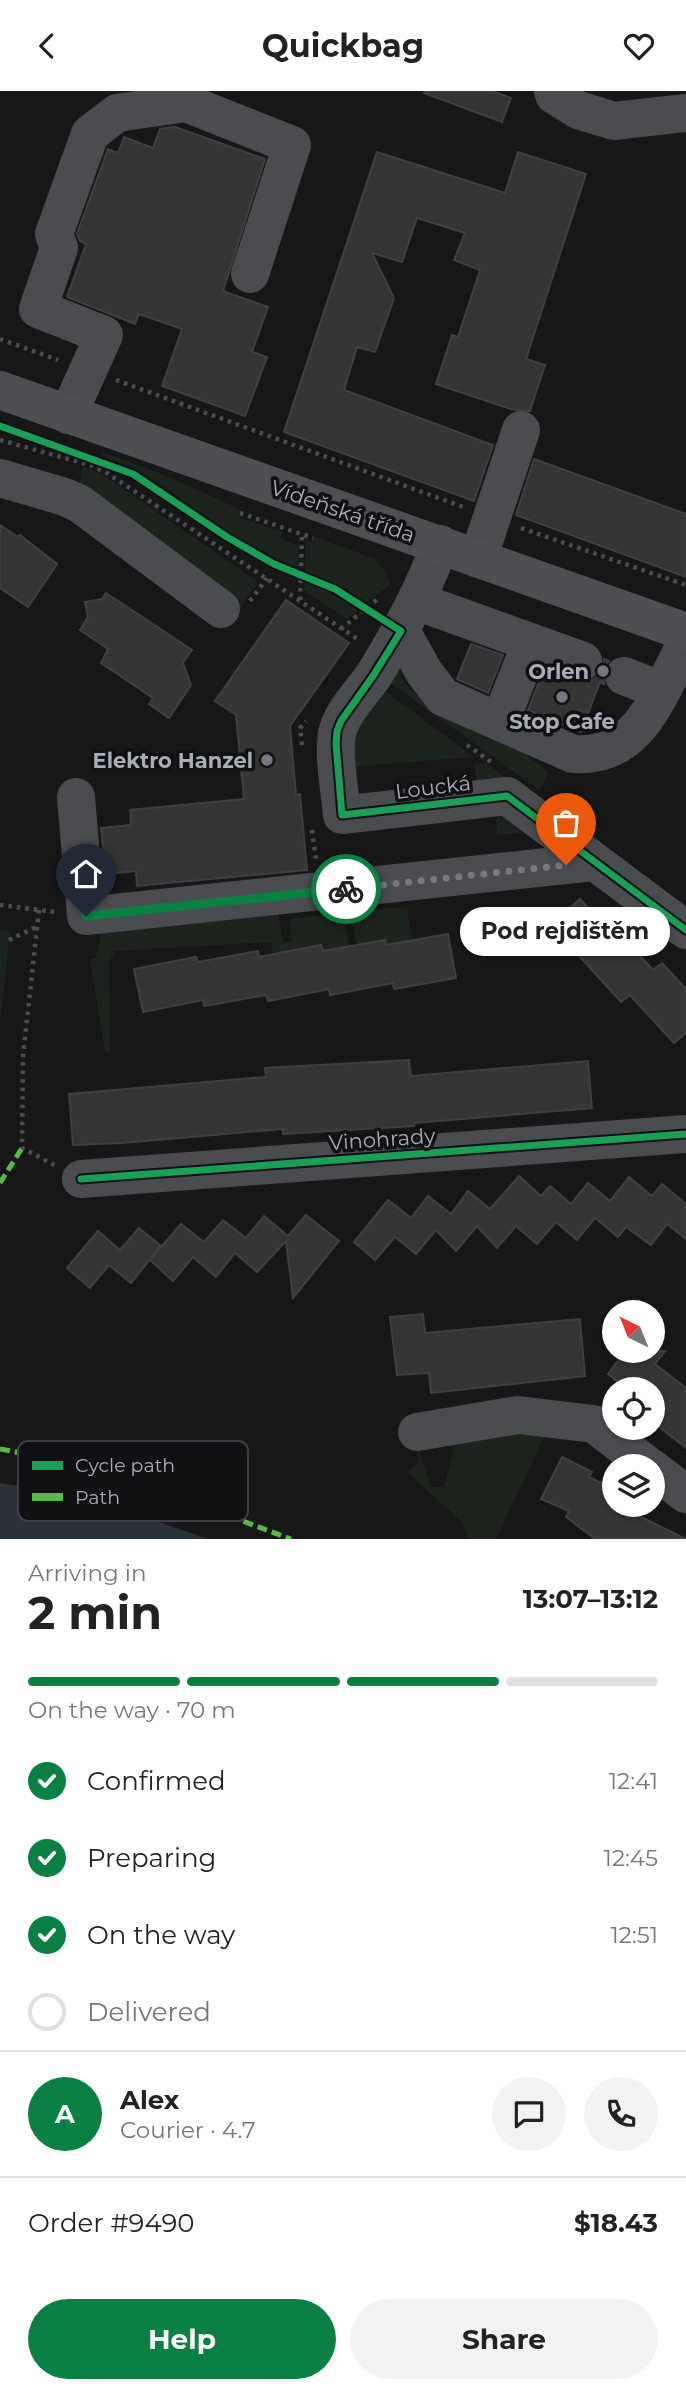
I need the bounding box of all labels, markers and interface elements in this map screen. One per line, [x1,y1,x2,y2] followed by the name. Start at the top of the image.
[262,26,424,65] text: Quickbag
[28,27,66,65] icon: back
[620,27,658,65] icon: heart
[268,475,418,547] street label: Vídeňská třída
[528,659,589,684] place label: Orlen
[595,663,611,679] marker: Orlen
[554,689,570,705] marker: Stop Cafe
[509,709,615,734] place label: Stop Cafe
[93,748,253,773] place label: Elektro Hanzel
[259,752,275,768] marker: Elektro Hanzel
[394,770,472,804] street label: Loucká
[536,793,596,865] pin
[547,804,585,842] icon: bag
[56,844,116,916] pin
[311,854,381,924] courier
[67,855,105,893] icon: home
[327,870,365,908] icon: bike
[461,907,671,956] callout: Pod rejdištěm
[481,917,649,945] text: Pod rejdištěm
[328,1123,437,1155] street label: Vinohrady
[602,1300,665,1363] north arrow
[602,1300,665,1517] map controls
[602,1377,665,1440] button: locate
[18,1441,248,1521] legend
[75,1454,175,1477] text: Cycle path
[602,1454,665,1517] button: layers
[75,1486,120,1509] text: Path
[28,1559,147,1587] text: Arriving in
[523,1583,658,1615] text: 13:07–13:12
[28,1584,162,1641] text: 2 min
[28,1696,236,1724] text: On the way · 70 m
[28,1762,66,1800] icon: check
[87,1765,226,1797] text: Confirmed
[609,1767,658,1795] text: 12:41
[28,1839,66,1877] icon: check
[87,1842,216,1874] text: Preparing
[604,1844,658,1872] text: 12:45
[28,1916,66,1954] icon: check
[87,1919,235,1951] text: On the way
[610,1921,658,1949] text: 12:51
[87,1996,211,2028] text: Delivered
[492,2077,566,2151] button: chat
[584,2077,658,2151] button: phone
[120,2084,179,2116] text: Alex
[55,2098,75,2130] text: A
[120,2116,256,2144] text: Courier · 4.7
[28,2207,194,2239] text: Order #9490
[574,2207,658,2239] text: $18.43
[28,2299,336,2379] button: Help
[350,2299,658,2379] button: Share

